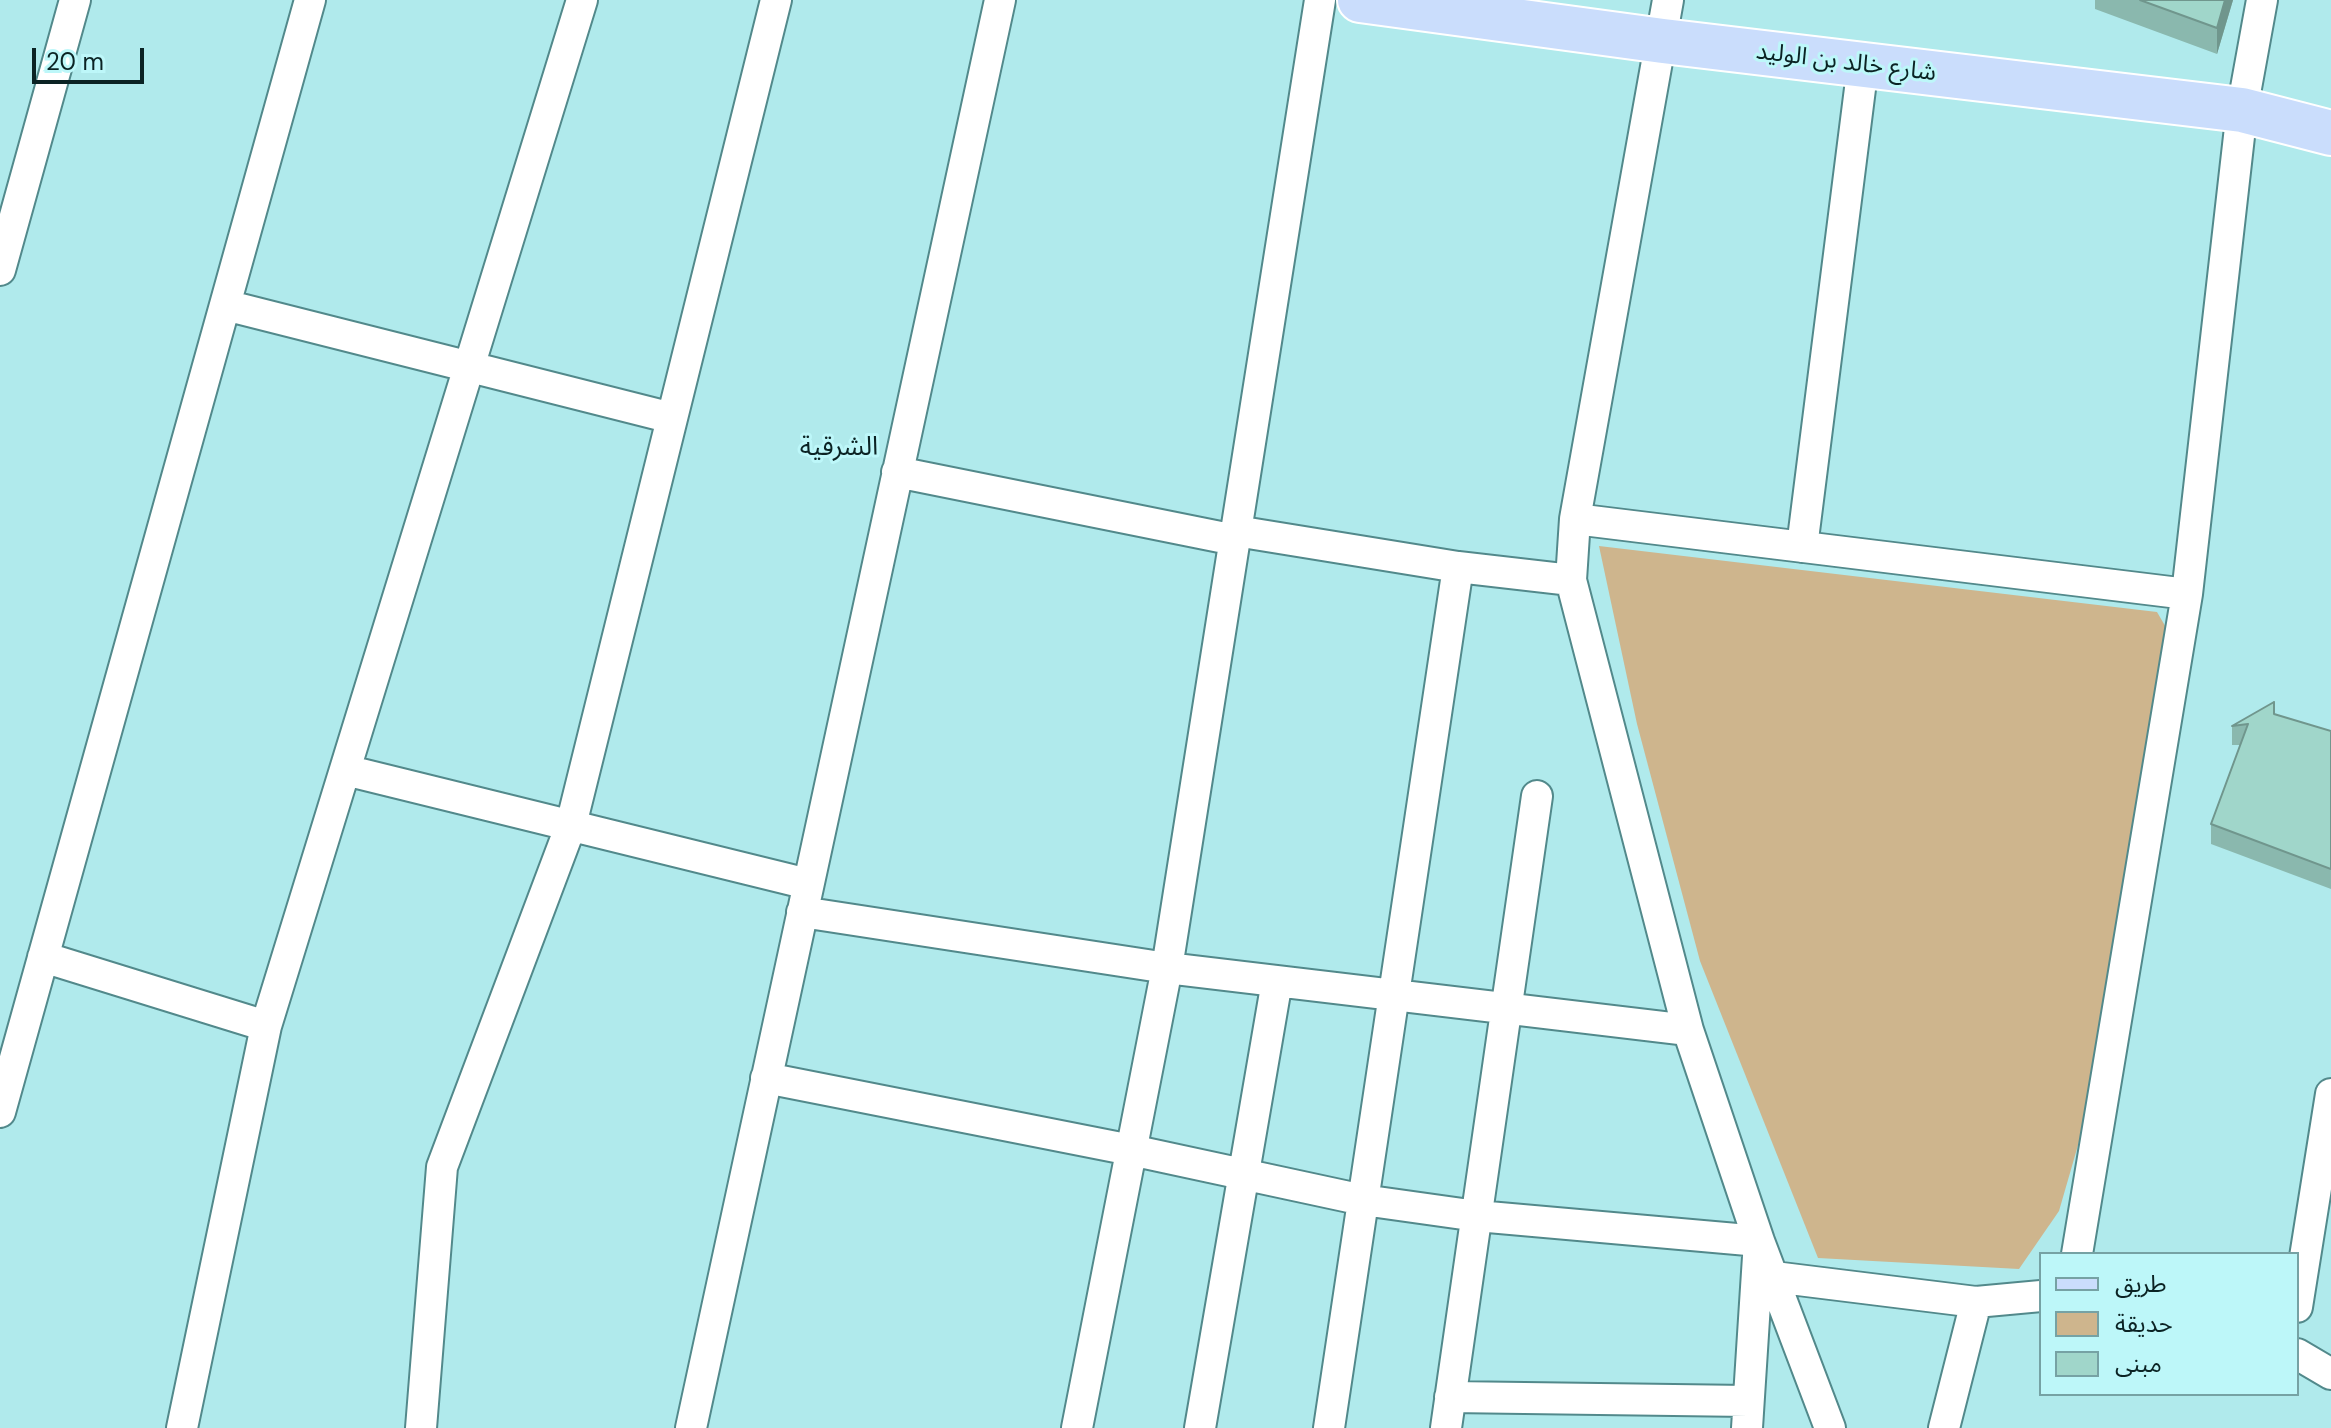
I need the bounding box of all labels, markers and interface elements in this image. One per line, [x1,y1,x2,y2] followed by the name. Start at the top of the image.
[36,32,148,82] scale bar
[1754,38,1938,88] street label: شارع خالد بن الوليد
[46,46,104,77] text: 20 m
[800,432,878,464] district label: الشرقية
[2039,1252,2299,1396] legend
[2115,1268,2167,1299] text: طريق
[2115,1308,2173,1339] text: حديقة
[2115,1348,2162,1379] text: مبنى

